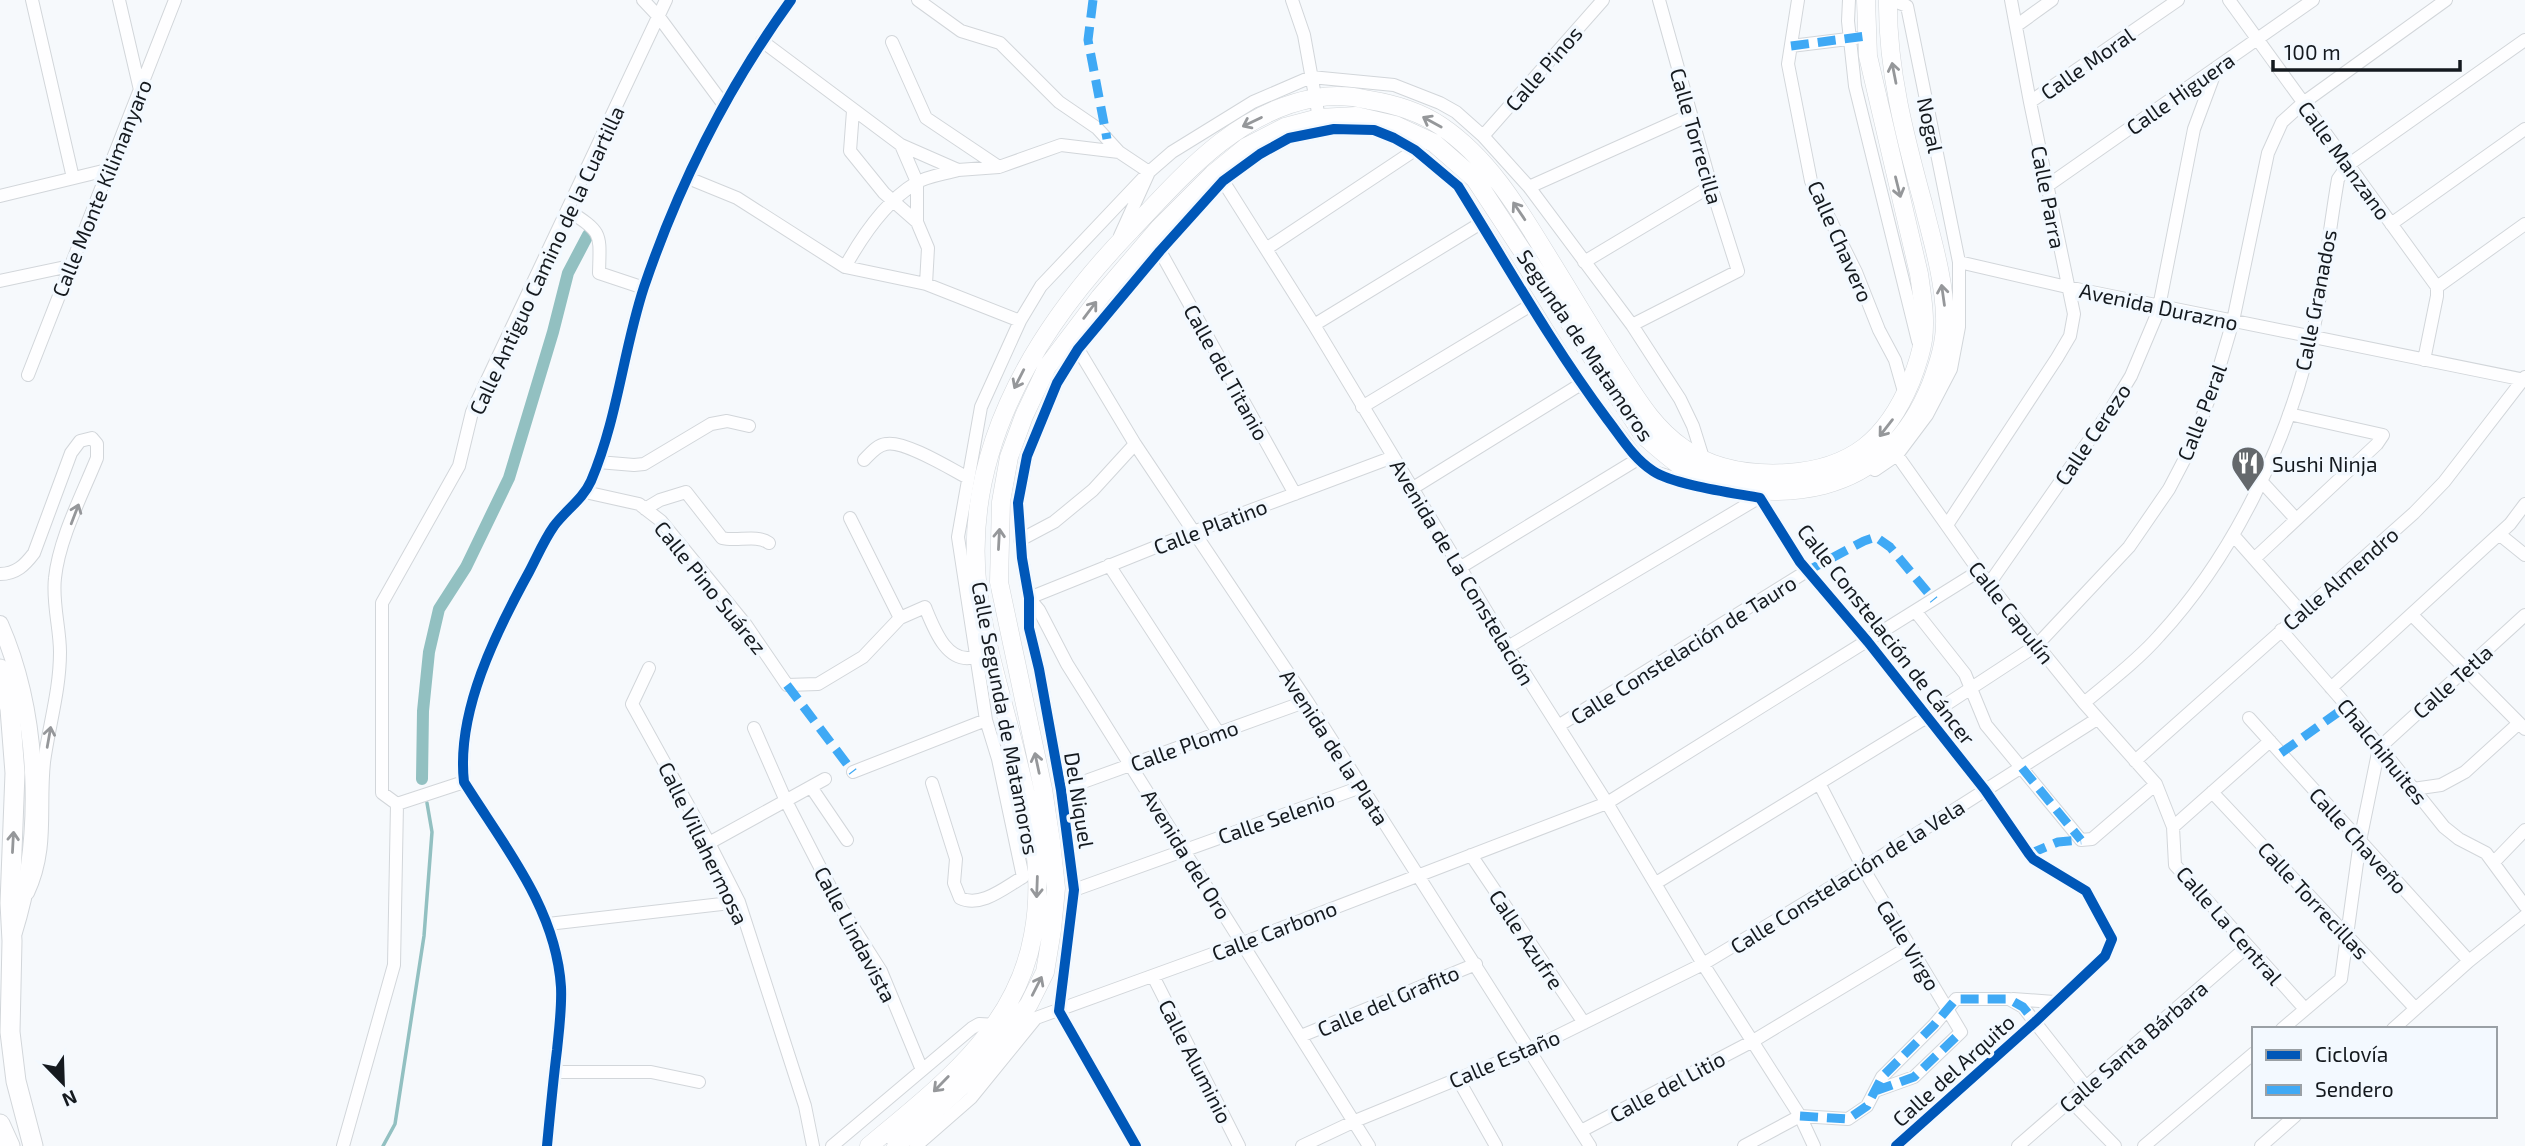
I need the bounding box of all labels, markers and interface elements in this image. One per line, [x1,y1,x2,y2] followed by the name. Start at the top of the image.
[1499,20,1587,116] street label: Calle Pinos
[2035,21,2139,104] street label: Calle Moral
[2273,28,2460,72] scale bar
[2284,39,2341,64] text: 100 m
[2121,47,2239,139] street label: Calle Higuera
[1886,62,1900,85] one-way arrow
[1666,65,1728,207] street label: Calle Torrecilla
[46,76,156,300] street label: Calle Monte Kilimanyaro
[1913,95,1949,156] street label: Nogal
[2294,96,2396,224] street label: Calle Manzano
[463,102,629,418] street label: Calle Antiguo Camino de la Cuartilla
[1423,115,1443,129] one-way arrow
[1242,116,1263,129] one-way arrow
[2027,144,2071,250] street label: Calle Parra
[1892,175,1905,198] one-way arrow
[1803,177,1879,305] street label: Calle Chavero
[1511,201,1525,221] one-way arrow
[2289,227,2341,373] street label: Calle Granados
[1513,244,1659,446] street label: Segunda de Matamoros
[2078,277,2240,335] street label: Avenida Durazno
[1936,284,1949,307] one-way arrow
[1179,300,1275,444] street label: Calle del Titanio
[1082,301,1097,320] one-way arrow
[2171,359,2231,464] street label: Calle Peral
[1012,368,1026,389] one-way arrow
[2049,378,2135,490] street label: Calle Cerezo
[1878,418,1893,436] one-way arrow
[2229,444,2267,493] restaurant icon: Sushi Ninja
[2272,451,2378,477] place label: Sushi Ninja
[1386,455,1540,689] street label: Avenida de La Constelación
[1150,493,1270,559] street label: Calle Platino
[69,503,82,525] one-way arrow
[650,515,772,659] street label: Calle Pino Suárez
[1793,519,1981,750] street label: Calle Constelación de Cáncer
[2277,521,2403,635] street label: Calle Almendro
[993,528,1006,551] one-way arrow
[1964,556,2060,668] street label: Calle Capulín
[1566,569,1800,729] street label: Calle Constelación de Tauro
[967,579,1045,857] street label: Calle Segunda de Matamoros
[2407,639,2497,723] street label: Calle Tetla
[1275,664,1395,830] street label: Avenida de la Plata
[2333,693,2433,809] street label: Chalchihuites
[1127,714,1241,776] street label: Calle Plomo
[43,726,56,749] one-way arrow
[1060,750,1100,851] street label: Del Niquel
[1030,752,1044,775] one-way arrow
[654,758,754,928] street label: Calle Villahermosa
[2305,782,2413,898] street label: Calle Chaveño
[1137,784,1237,924] street label: Avenida del Oro
[1214,785,1338,849] street label: Calle Selenio
[1725,794,1969,958] street label: Calle Constelación de la Vela
[7,831,20,854] one-way arrow
[2253,836,2375,964] street label: Calle Torrecillas
[2172,861,2289,990] street label: Calle La Central
[810,862,902,1006] street label: Calle Lindavista
[1030,875,1043,898] one-way arrow
[1485,885,1569,993] street label: Calle Azufre
[1208,895,1340,965] street label: Calle Carbono
[1872,895,1946,995] street label: Calle Virgo
[1313,959,1463,1041] street label: Calle del Grafito
[2054,975,2212,1117] street label: Calle Santa Bárbara
[1031,976,1045,997] one-way arrow
[1154,995,1238,1127] street label: Calle Aluminio
[1887,1009,2019,1131] street label: Calle del Arquito
[1445,1023,1563,1093] street label: Calle Estaño
[2252,1027,2497,1118] legend
[2315,1041,2388,1066] text: Ciclovía
[1605,1045,1729,1127] street label: Calle del Litio
[28,1048,98,1118] north arrow
[932,1075,949,1092] one-way arrow
[2315,1076,2394,1101] text: Sendero
[59,1086,81,1112] text: N

